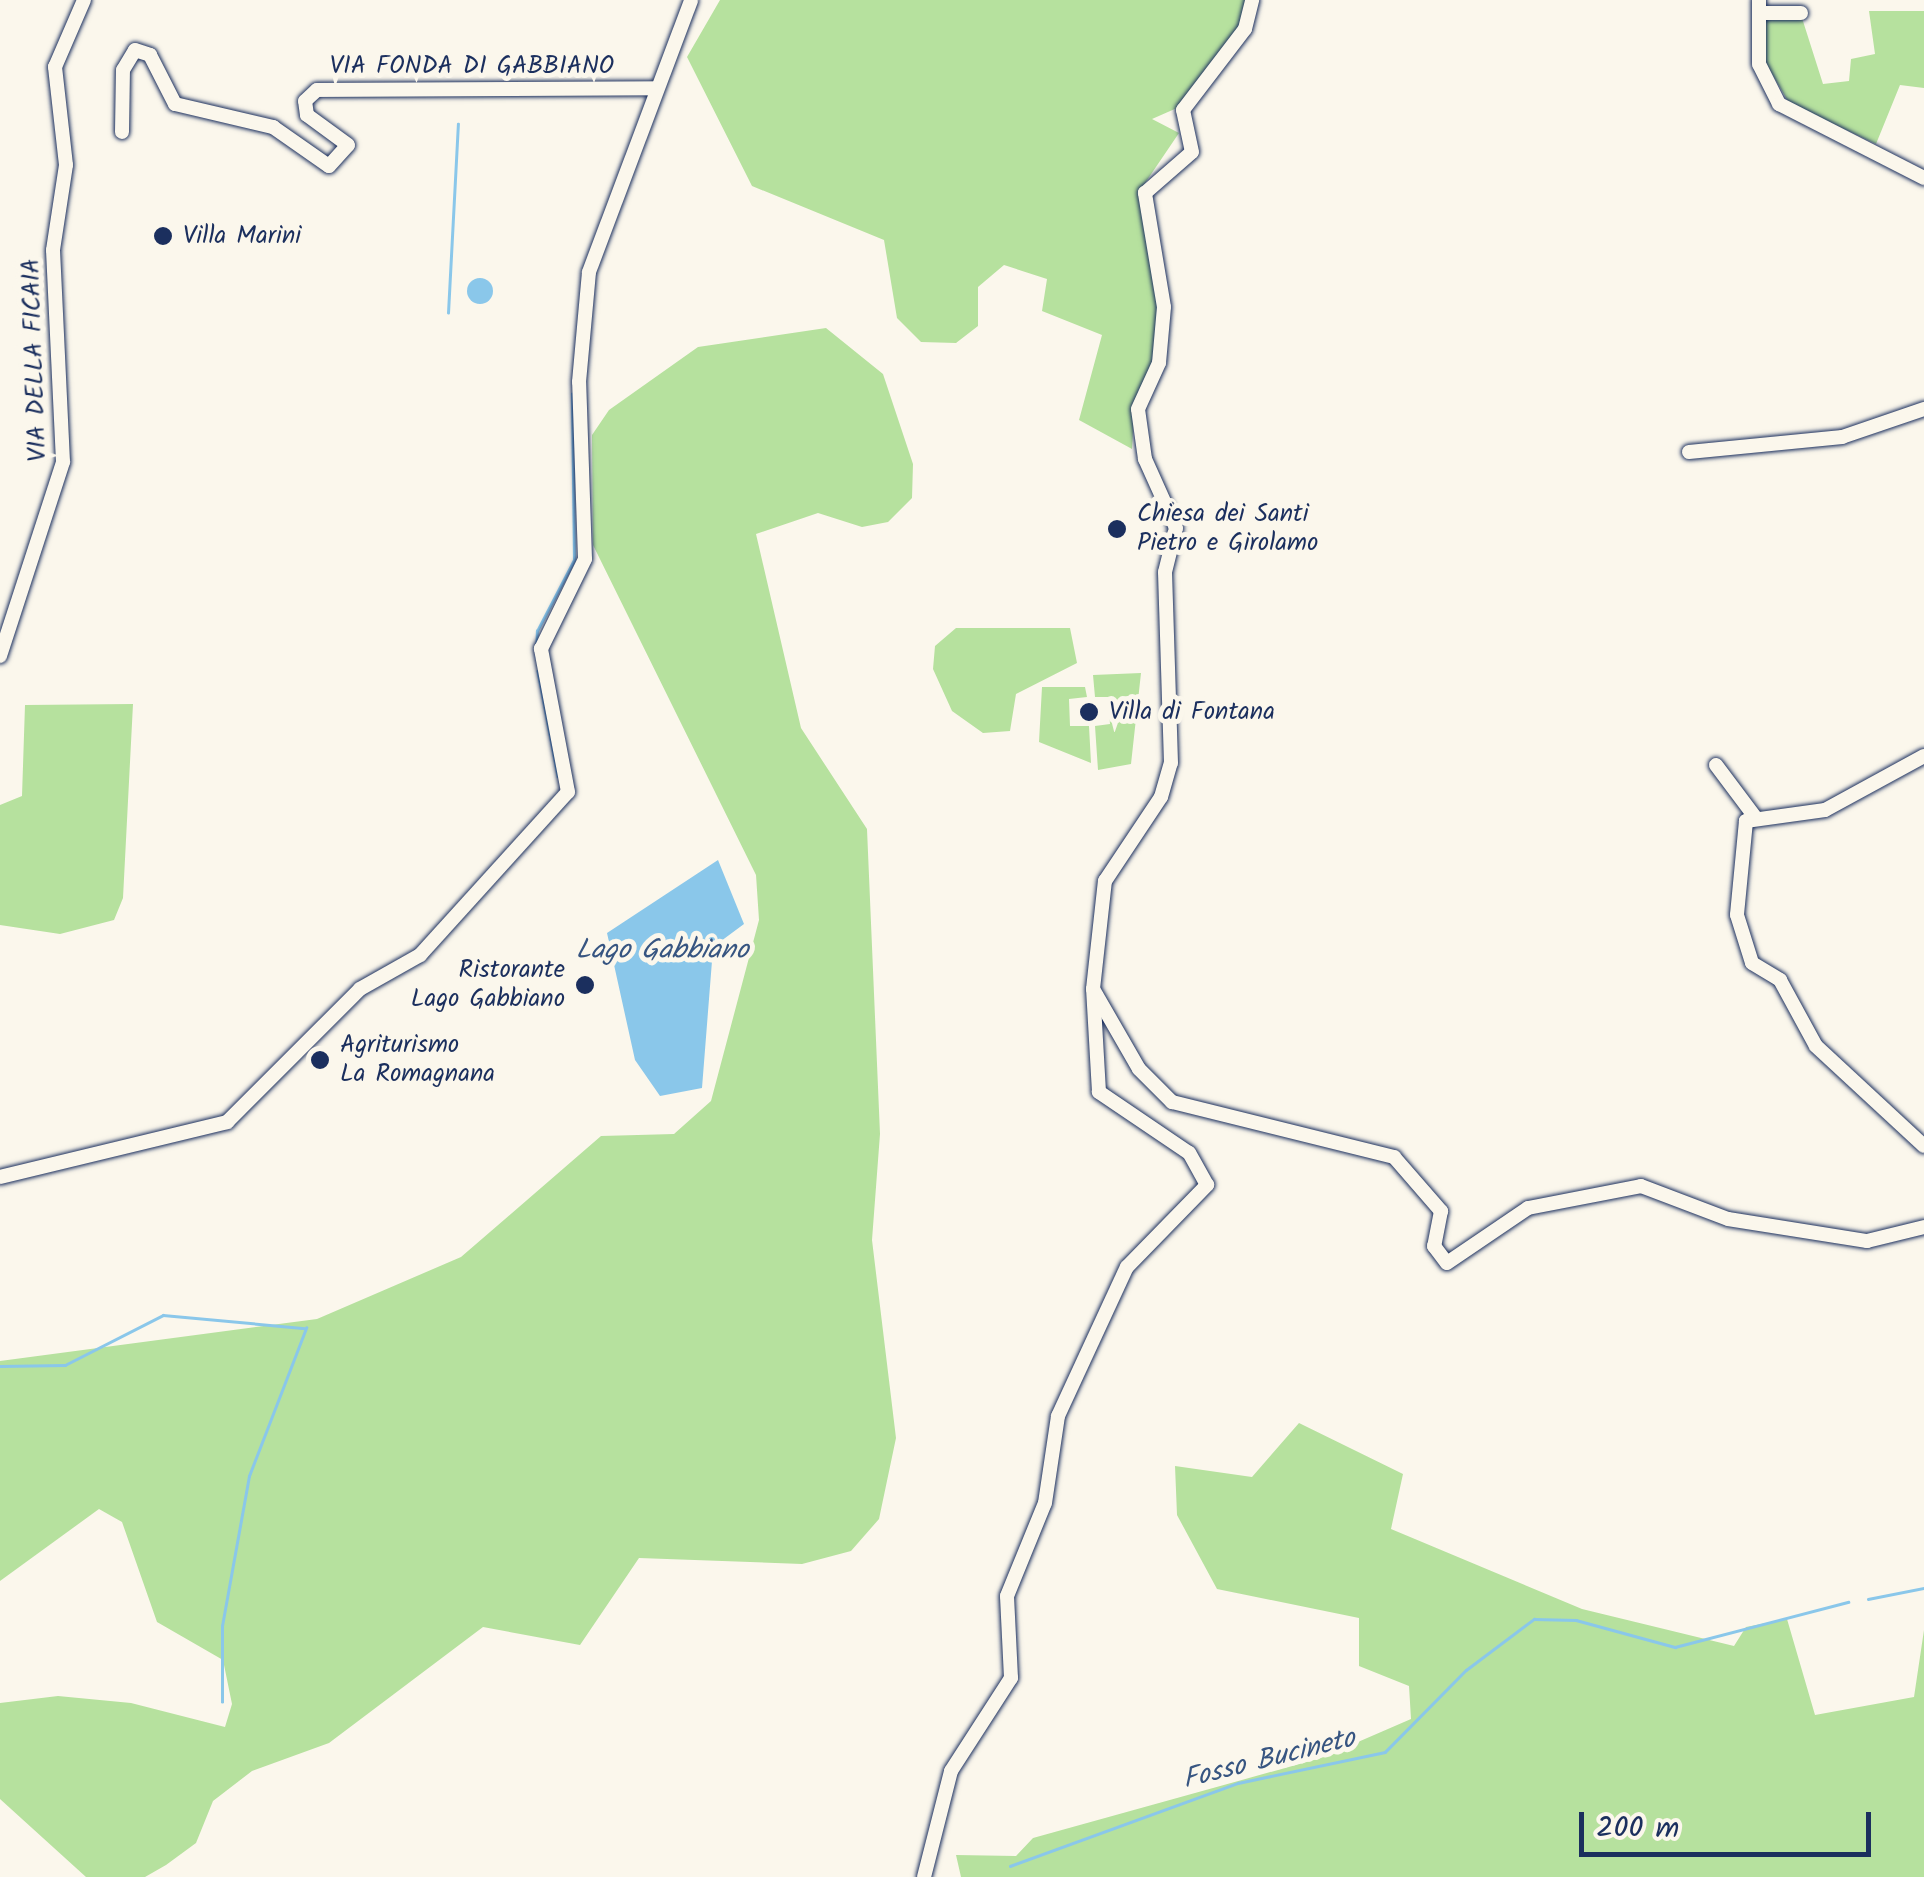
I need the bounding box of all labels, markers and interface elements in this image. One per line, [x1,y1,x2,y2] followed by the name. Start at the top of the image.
[330,51,614,81] street label: VIA FONDA DI GABBIANO
[183,221,301,251] place label: Villa Marini
[152,225,174,247] marker: Villa Marini
[16,258,54,462] street label: VIA DELLA FICAIA
[1137,500,1318,559] place label: Chiesa dei Santi Pietro e Girolamo
[1106,518,1128,540] marker: Chiesa dei Santi Pietro e Girolamo
[1109,697,1275,727] place label: Villa di Fontana
[1078,701,1100,723] marker: Villa di Fontana
[576,934,748,968] water label: Lago Gabbiano
[411,956,565,1015] place label: Ristorante Lago Gabbiano
[574,974,596,996] marker: Ristorante Lago Gabbiano
[340,1031,495,1090] place label: Agriturismo La Romagnana
[309,1049,331,1071] marker: Agriturismo La Romagnana
[1179,1722,1359,1798] water label: Fosso Bucineto
[1584,1792,1876,1854] scale bar
[1596,1805,1679,1853] text: 200 m

